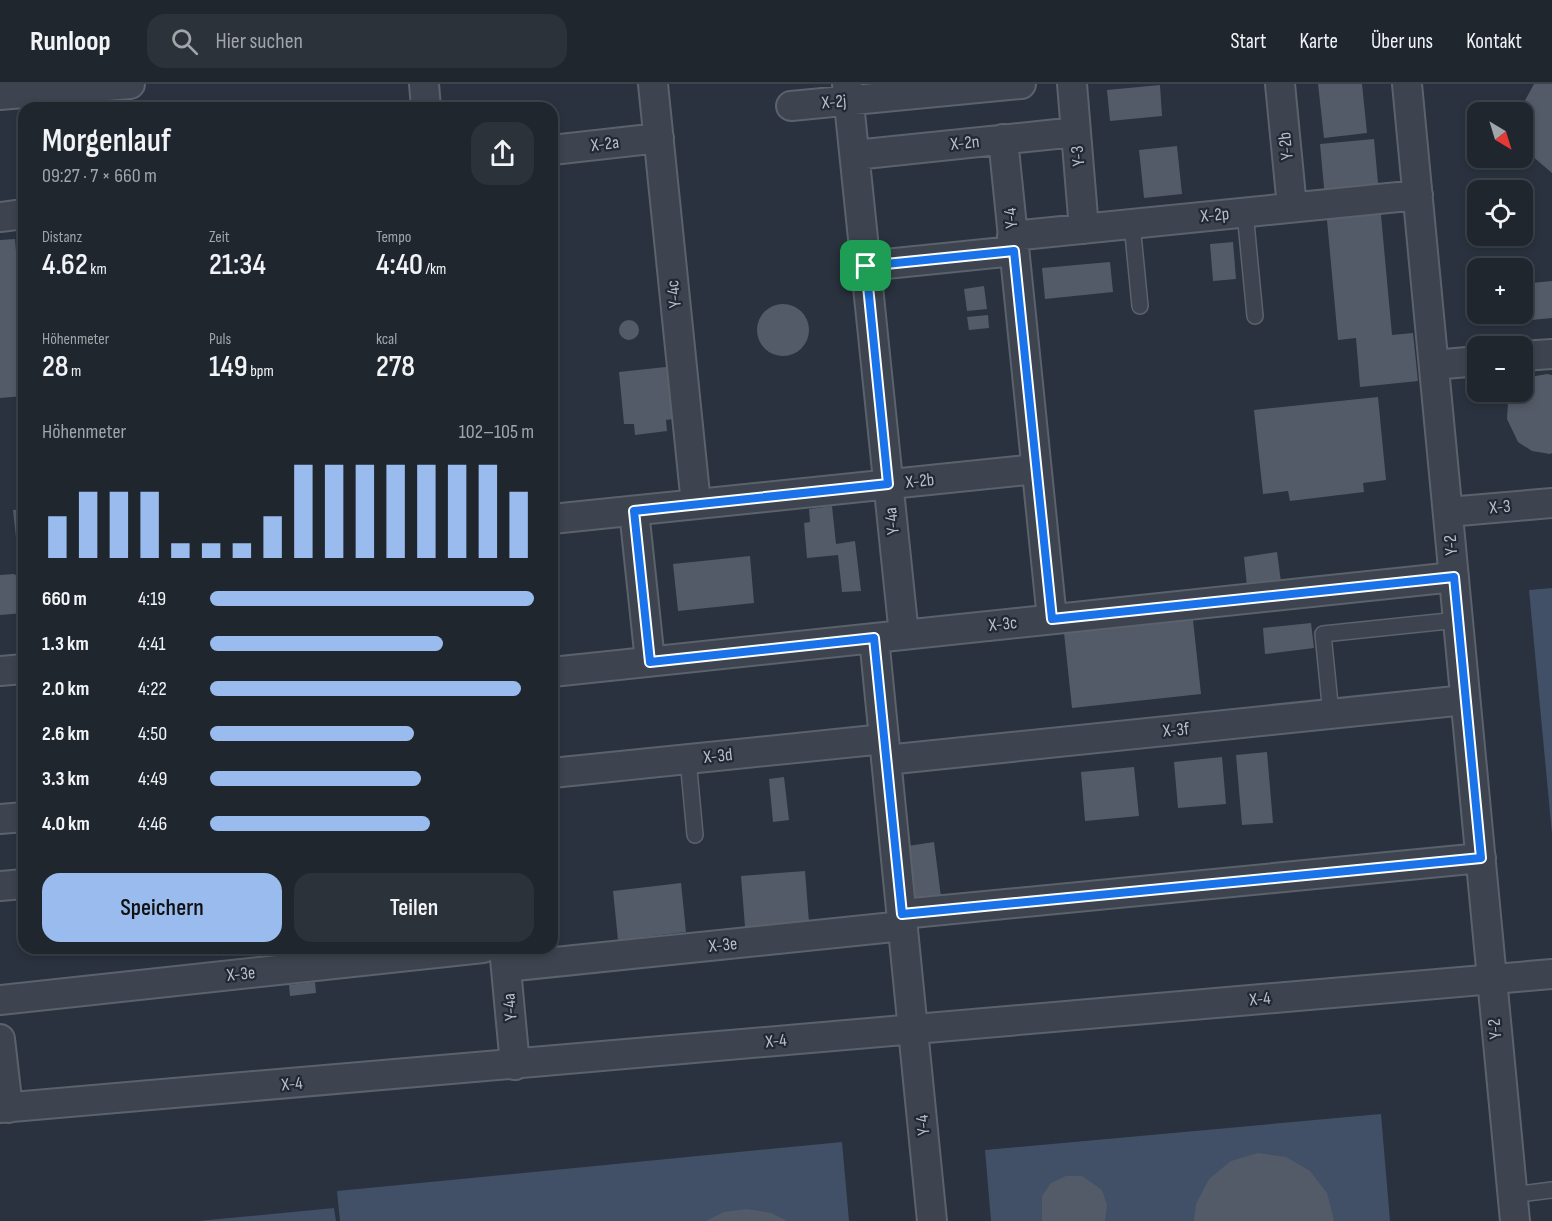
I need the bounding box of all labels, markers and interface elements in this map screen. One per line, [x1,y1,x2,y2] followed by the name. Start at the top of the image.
[147,14,567,68] search box
[30,25,111,58] text: Runloop
[168,25,201,58] icon: search
[216,28,303,55] text: Hier suchen
[1230,29,1267,54] text: Start
[1300,29,1338,54] text: Karte
[1371,29,1433,54] text: Über uns
[1466,29,1522,54] text: Kontakt
[820,90,847,114] street label: X-2j
[1467,102,1533,168] north arrow
[1467,102,1533,402] map controls
[42,121,171,161] text: Morgenlauf
[471,122,534,185] button: share
[949,131,980,155] street label: X-2n
[1274,131,1298,161] street label: Y-2b
[589,132,620,156] street label: X-2a
[1067,145,1089,167] street label: Y-3
[42,164,157,188] text: 09:27 · 7 × 660 m
[1467,180,1533,246] button: locate
[1199,203,1230,227] street label: X-2p
[999,206,1023,229] street label: Y-4
[42,228,82,247] text: Distanz
[209,228,230,247] text: Zeit
[376,228,411,247] text: Tempo
[840,240,891,291] pin
[42,247,88,283] text: 4.62
[209,247,266,283] text: 21:34
[376,247,423,283] text: 4:40
[849,249,882,282] icon: arrive
[1467,258,1533,324] button: +
[88,260,107,279] text: km
[423,260,446,279] text: /km
[662,279,686,309] street label: Y-4c
[42,330,109,349] text: Höhenmeter
[209,330,231,349] text: Puls
[376,330,397,349] text: kcal
[1467,336,1533,402] button: −
[42,349,69,385] text: 28
[209,349,248,385] text: 149
[376,349,415,385] text: 278
[69,362,81,381] text: m
[248,362,274,381] text: bpm
[42,420,126,444] text: Höhenmeter
[459,420,534,444] text: 102–105 m
[904,469,935,493] street label: X-2b
[1487,496,1512,518] street label: X-3
[880,506,904,536] street label: Y-4a
[1440,534,1462,556] street label: Y-2
[42,587,87,611] text: 660 m
[138,587,166,611] text: 4:19
[987,612,1018,636] street label: X-3c
[42,632,89,656] text: 1.3 km
[138,632,166,656] text: 4:41
[42,677,89,701] text: 2.0 km
[138,677,167,701] text: 4:22
[1161,718,1191,742] street label: X-3f
[42,722,89,746] text: 2.6 km
[138,722,167,746] text: 4:50
[702,744,733,768] street label: X-3d
[42,767,89,791] text: 3.3 km
[138,767,167,791] text: 4:49
[42,812,90,836] text: 4.0 km
[138,812,167,836] text: 4:46
[42,873,282,942] button: Speichern
[294,873,534,942] button: Teilen
[707,933,738,957] street label: X-3e
[225,962,256,986] street label: X-3e
[1248,988,1272,1010] street label: X-4
[498,992,522,1022] street label: Y-4a
[1483,1018,1507,1040] street label: Y-2
[764,1030,788,1052] street label: X-4
[280,1073,304,1095] street label: X-4
[911,1113,935,1136] street label: Y-4

